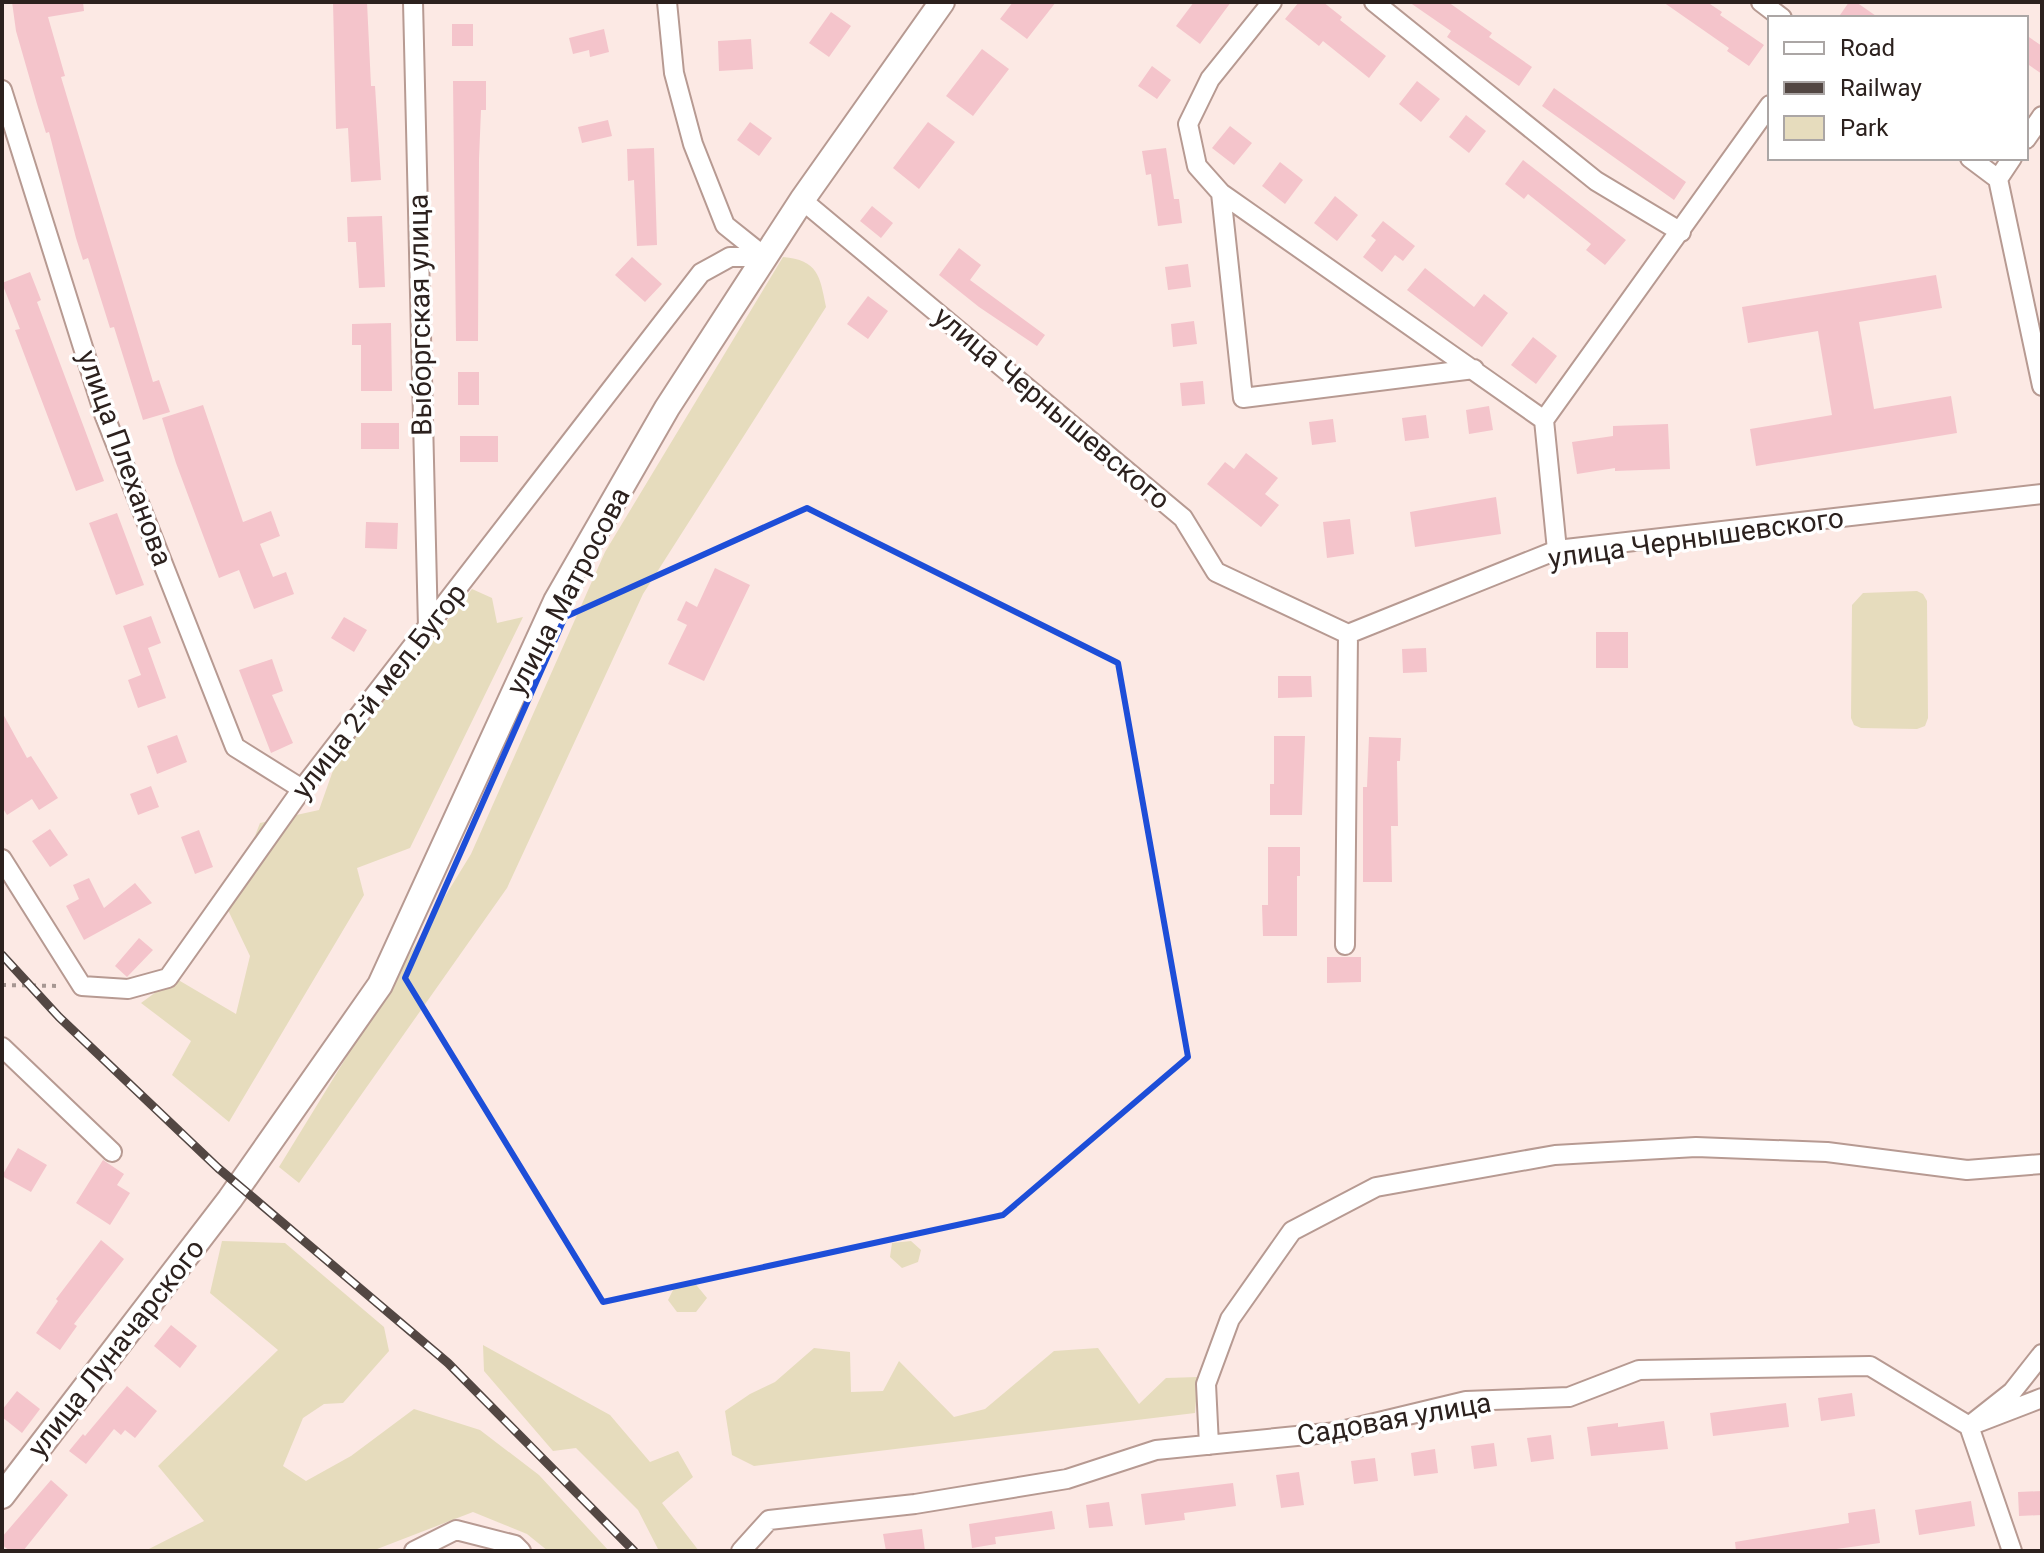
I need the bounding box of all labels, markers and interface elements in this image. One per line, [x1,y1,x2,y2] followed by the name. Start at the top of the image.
[1768,16,2028,160] legend
[1840,34,1895,62] text: Road
[1840,74,1922,102] text: Railway
[1840,114,1889,142] text: Park
[401,194,439,436] street label: Выборгская улица
[927,300,1177,516] street label: улица Чернышевского
[71,346,179,570] street label: улица Плеханова
[499,482,637,700] street label: улица Матросова
[1546,501,1846,575] street label: улица Чернышевского
[285,577,473,805] street label: улица 2-й мел.Бугор
[21,1232,211,1464] street label: улица Луначарского
[1294,1386,1494,1452] street label: Садовая улица

